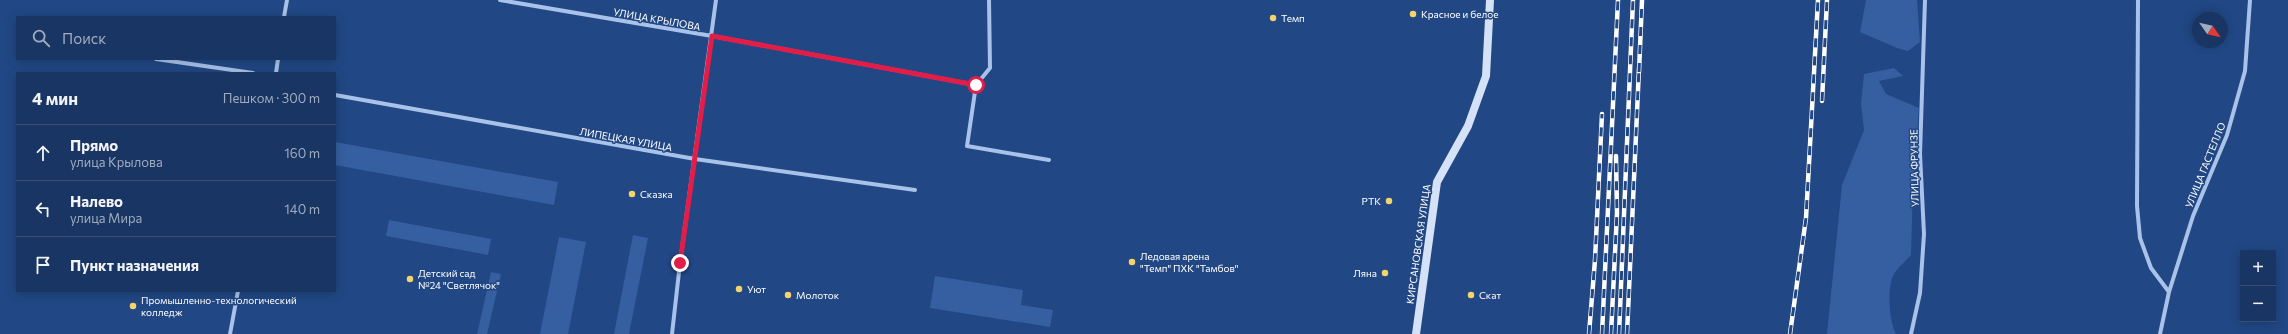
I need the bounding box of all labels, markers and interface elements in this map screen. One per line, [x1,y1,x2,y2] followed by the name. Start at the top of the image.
[612,5,702,33] street label: УЛИЦА КРЫЛОВА
[1421,8,1499,20] place label: Красное и белое
[1408,9,1418,19] marker: Красное и белое
[1281,12,1305,24] place label: Темп
[2192,12,2228,48] north arrow
[1268,13,1278,23] marker: Темп
[16,16,336,60] search box
[30,27,52,49] icon: search
[62,29,106,47] text: Поиск
[967,76,985,94] route start
[32,88,78,109] text: 4 мин
[223,90,320,106] text: Пешком · 300 m
[2182,121,2228,209] street label: УЛИЦА ГАСТЕЛЛО
[579,125,673,153] street label: ЛИПЕЦКАЯ УЛИЦА
[1907,129,1921,207] street label: УЛИЦА ФРУНЗЕ
[70,136,118,154] text: Прямо
[32,142,54,164] icon: ahead
[284,145,320,161] text: 160 m
[70,154,163,170] text: улица Крылова
[1404,183,1432,305] street label: КИРСАНОВСКАЯ УЛИЦА
[640,188,673,200] place label: Сказка
[627,189,637,199] marker: Сказка
[70,192,123,210] text: Налево
[1362,195,1381,207] place label: РТК
[1384,196,1394,206] marker: РТК
[32,198,54,220] icon: left
[284,201,320,217] text: 140 m
[70,210,142,226] text: улица Мира
[1140,250,1239,274] place label: Ледовая арена "Темп" ПХК "Тамбов"
[2240,250,2276,322] map controls
[2240,250,2276,286] button: +
[32,254,54,276] icon: arrive
[671,254,689,272] route end
[70,256,199,274] text: Пункт назначения
[1127,257,1137,267] marker: Ледовая арена "Темп" ПХК "Тамбов"
[418,267,500,291] place label: Детский сад №24 "Светлячок"
[1353,267,1377,279] place label: Ляна
[1380,268,1390,278] marker: Ляна
[405,274,415,284] marker: Детский сад №24 "Светлячок"
[747,283,766,295] place label: Уют
[734,284,744,294] marker: Уют
[2240,286,2276,322] button: −
[796,289,840,301] place label: Молоток
[1479,289,1501,301] place label: Скат
[783,290,793,300] marker: Молоток
[1466,290,1476,300] marker: Скат
[141,294,297,318] place label: Промышленно-технологический колледж
[128,301,138,311] marker: Промышленно-технологический колледж

